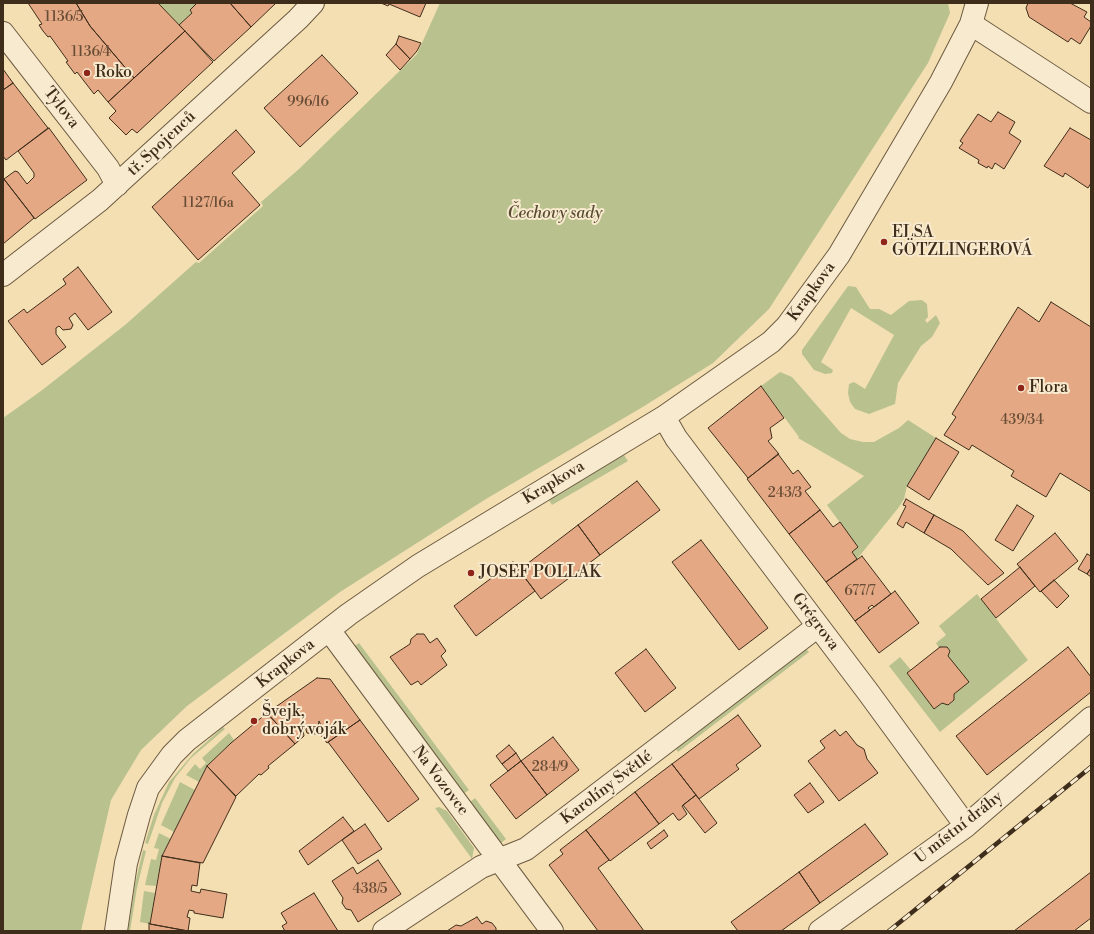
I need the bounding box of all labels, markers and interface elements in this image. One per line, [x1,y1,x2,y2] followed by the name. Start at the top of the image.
[44,10,84,26] house number: 1136/5
[71,45,111,61] house number: 1136/4
[95,63,132,83] place label: Roko
[82,68,92,78] marker: Roko
[39,84,83,132] street label: Tylova
[287,95,329,111] house number: 996/16
[124,108,200,180] street label: tř. Spojenců
[182,196,234,212] house number: 1127/16a
[507,204,603,224] park label: Čechovy sady
[892,223,1032,261] place label: ELSA GÖTZLINGEROVÁ
[879,237,889,247] marker: ELSA GÖTZLINGEROVÁ
[784,259,840,325] street label: Krapkova
[1029,378,1068,398] place label: Flora
[1016,383,1026,393] marker: Flora
[1000,413,1044,429] house number: 439/34
[520,457,588,509] street label: Krapkova
[768,486,802,502] house number: 243/3
[479,563,601,583] place label: JOSEF POLLAK
[466,568,476,578] marker: JOSEF POLLAK
[844,584,876,600] house number: 677/7
[787,590,843,654] street label: Grégrova
[253,635,319,693] street label: Krapkova
[262,702,346,740] place label: Švejk, dobrý voják
[249,716,259,726] marker: Švejk, dobrý voják
[408,742,472,820] street label: Na Vozovce
[557,747,657,829] street label: Karolíny Světlé
[532,760,568,776] house number: 284/9
[911,788,1007,868] street label: U místní dráhy
[352,882,388,898] house number: 438/5

